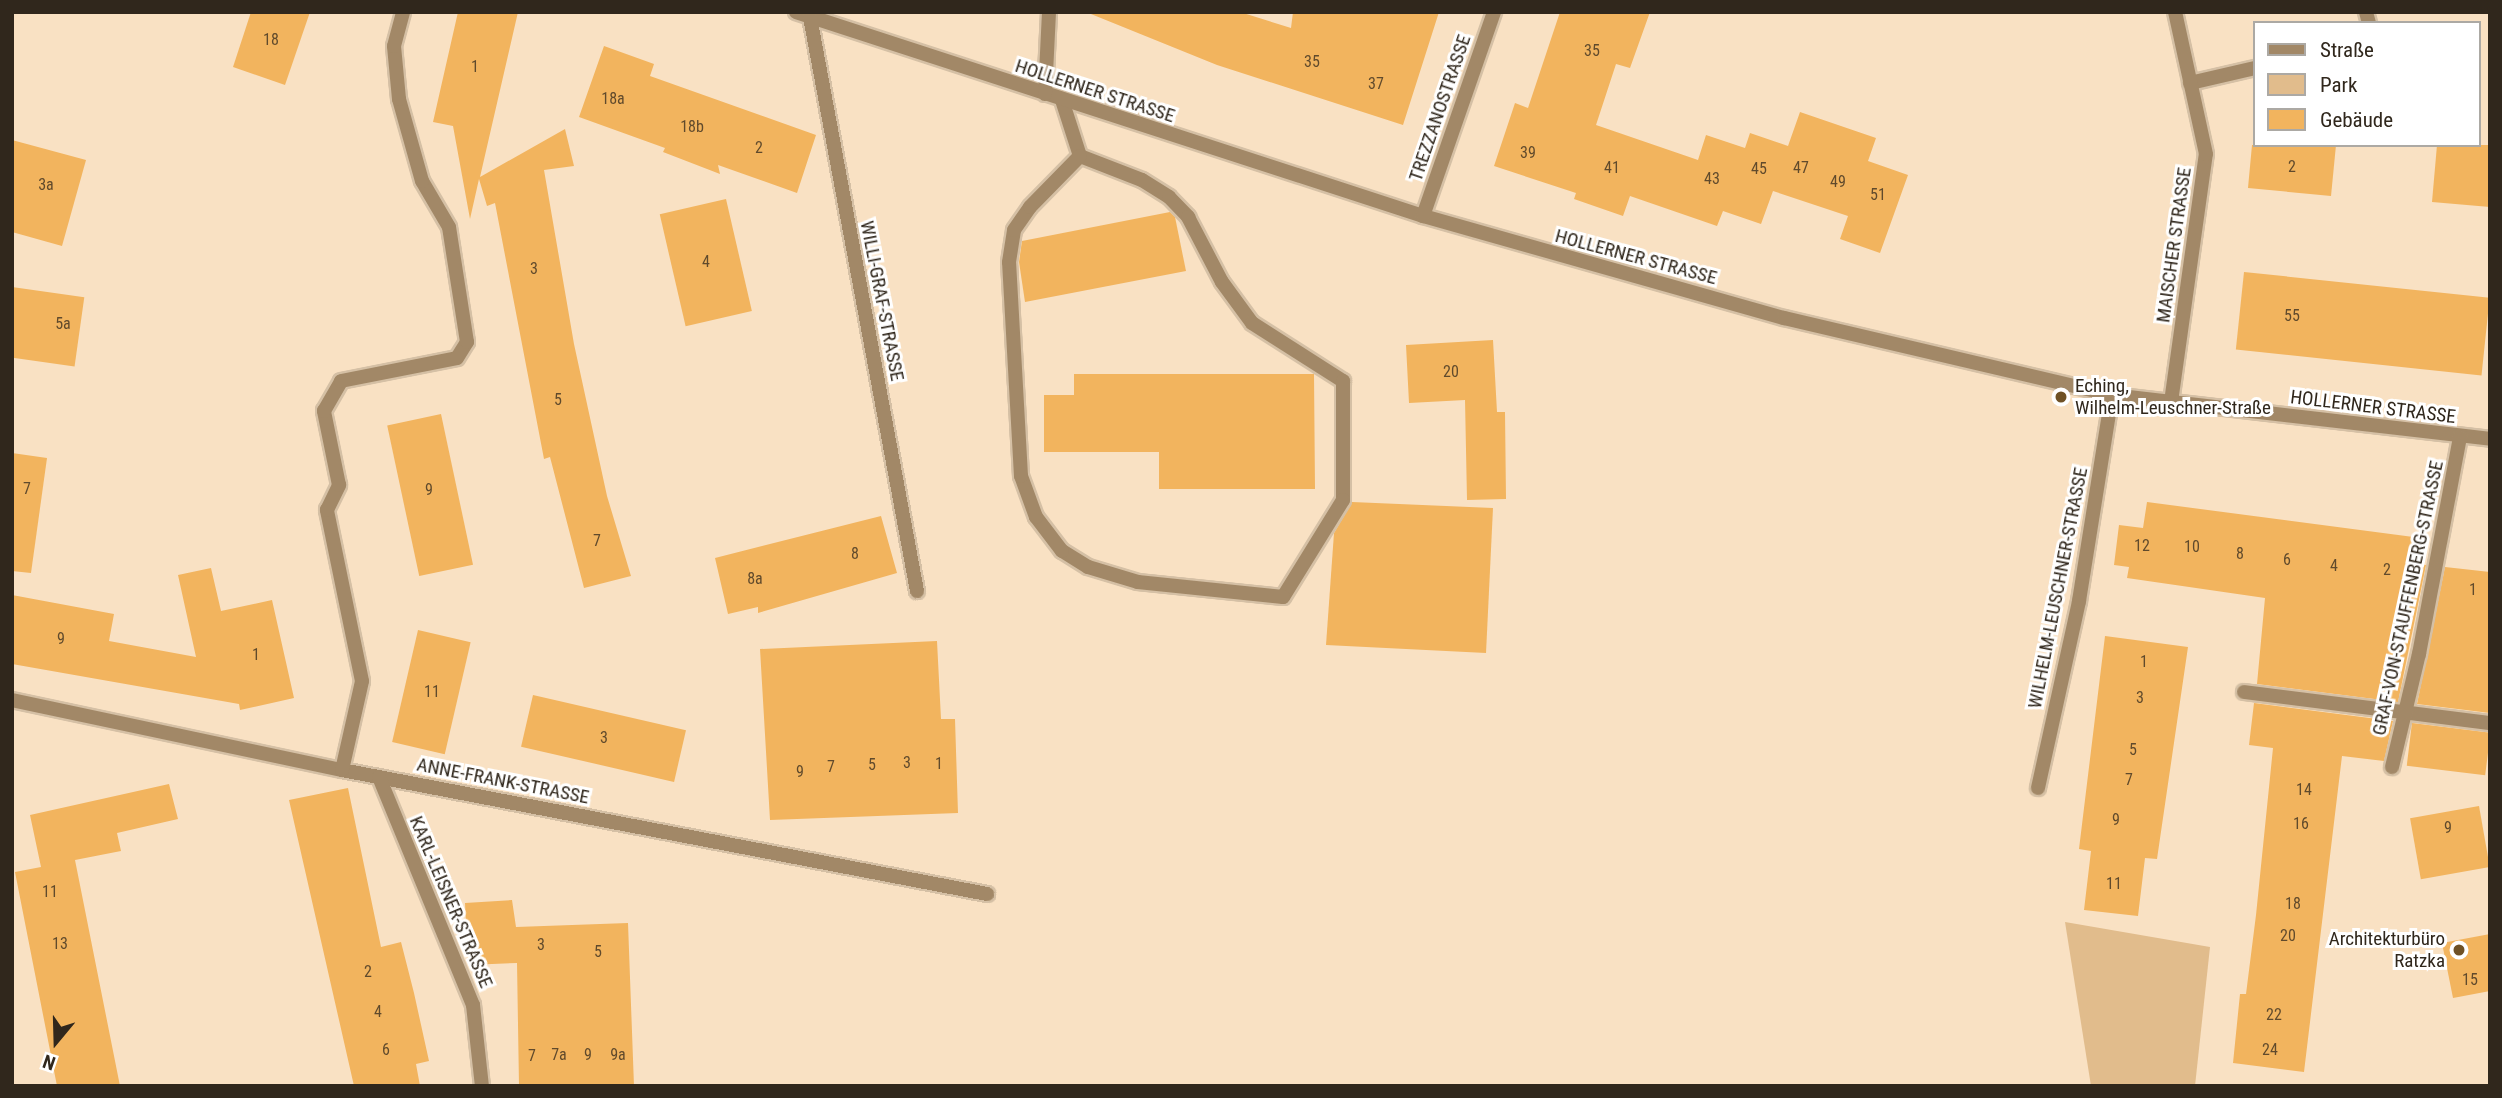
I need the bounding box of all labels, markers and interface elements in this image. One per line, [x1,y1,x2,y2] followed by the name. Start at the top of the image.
[2254,21,2481,147] legend
[263,30,279,50] house number: 18
[1404,32,1476,184] street label: TREZZANOSTRASSE
[2320,38,2374,62] text: Straße
[1584,41,1600,61] house number: 35
[1304,52,1320,72] house number: 35
[1012,54,1178,128] street label: HOLLERNER STRASSE
[471,57,479,77] house number: 1
[2320,73,2357,97] text: Park
[1368,74,1384,94] house number: 37
[601,89,625,109] house number: 18a
[2320,108,2393,132] text: Gebäude
[680,117,704,137] house number: 18b
[755,138,763,158] house number: 2
[1520,143,1536,163] house number: 39
[2288,157,2296,177] house number: 2
[1604,158,1620,178] house number: 41
[1793,158,1809,178] house number: 47
[1751,159,1767,179] house number: 45
[2152,166,2196,324] street label: MAISCHER STRASSE
[1704,169,1720,189] house number: 43
[1830,172,1846,192] house number: 49
[38,175,54,195] house number: 3a
[1870,185,1886,205] house number: 51
[855,219,909,383] street label: WILLI-GRAF-STRASSE
[1553,224,1719,290] street label: HOLLERNER STRASSE
[702,252,710,272] house number: 4
[530,259,538,279] house number: 3
[2284,306,2300,326] house number: 55
[55,314,71,334] house number: 5a
[1443,362,1459,382] house number: 20
[2075,375,2271,419] place label: Eching, Wilhelm-Leuschner-Straße
[2289,386,2457,428] street label: HOLLERNER STRASSE
[2053,389,2069,405] marker: Eching, Wilhelm-Leuschner-Straße
[554,390,562,410] house number: 5
[2368,459,2448,737] street label: GRAF-VON-STAUFFENBERG-STRASSE
[2023,466,2093,710] street label: WILHELM-LEUSCHNER-STRASSE
[23,479,31,499] house number: 7
[425,480,433,500] house number: 9
[593,531,601,551] house number: 7
[2134,536,2150,556] house number: 12
[2184,537,2200,557] house number: 10
[851,544,859,564] house number: 8
[2236,544,2244,564] house number: 8
[2283,550,2291,570] house number: 6
[2330,556,2338,576] house number: 4
[2383,560,2391,580] house number: 2
[747,569,763,589] house number: 8a
[2469,580,2477,600] house number: 1
[57,629,65,649] house number: 9
[252,645,260,665] house number: 1
[2140,652,2148,672] house number: 1
[424,682,440,702] house number: 11
[2136,688,2144,708] house number: 3
[600,728,608,748] house number: 3
[2129,740,2137,760] house number: 5
[415,753,591,809] street label: ANNE-FRANK-STRASSE
[903,753,911,773] house number: 3
[935,754,943,774] house number: 1
[868,755,876,775] house number: 5
[827,757,835,777] house number: 7
[796,762,804,782] house number: 9
[2125,770,2133,790] house number: 7
[2296,780,2312,800] house number: 14
[2112,810,2120,830] house number: 9
[405,813,497,991] street label: KARL-LEISNER-STRASSE
[2293,814,2309,834] house number: 16
[2444,818,2452,838] house number: 9
[2106,874,2122,894] house number: 11
[42,882,58,902] house number: 11
[2285,894,2301,914] house number: 18
[2280,926,2296,946] house number: 20
[2329,928,2445,972] place label: Architekturbüro Ratzka
[52,934,68,954] house number: 13
[537,935,545,955] house number: 3
[594,942,602,962] house number: 5
[2451,942,2467,958] marker: Architekturbüro Ratzka
[364,962,372,982] house number: 2
[2462,970,2478,990] house number: 15
[374,1002,382,1022] house number: 4
[2266,1005,2282,1025] house number: 22
[21,1007,91,1077] north arrow
[382,1040,390,1060] house number: 6
[2262,1040,2278,1060] house number: 24
[551,1045,567,1065] house number: 7a
[584,1045,592,1065] house number: 9
[610,1045,626,1065] house number: 9a
[528,1046,536,1066] house number: 7
[40,1050,58,1075] text: N

